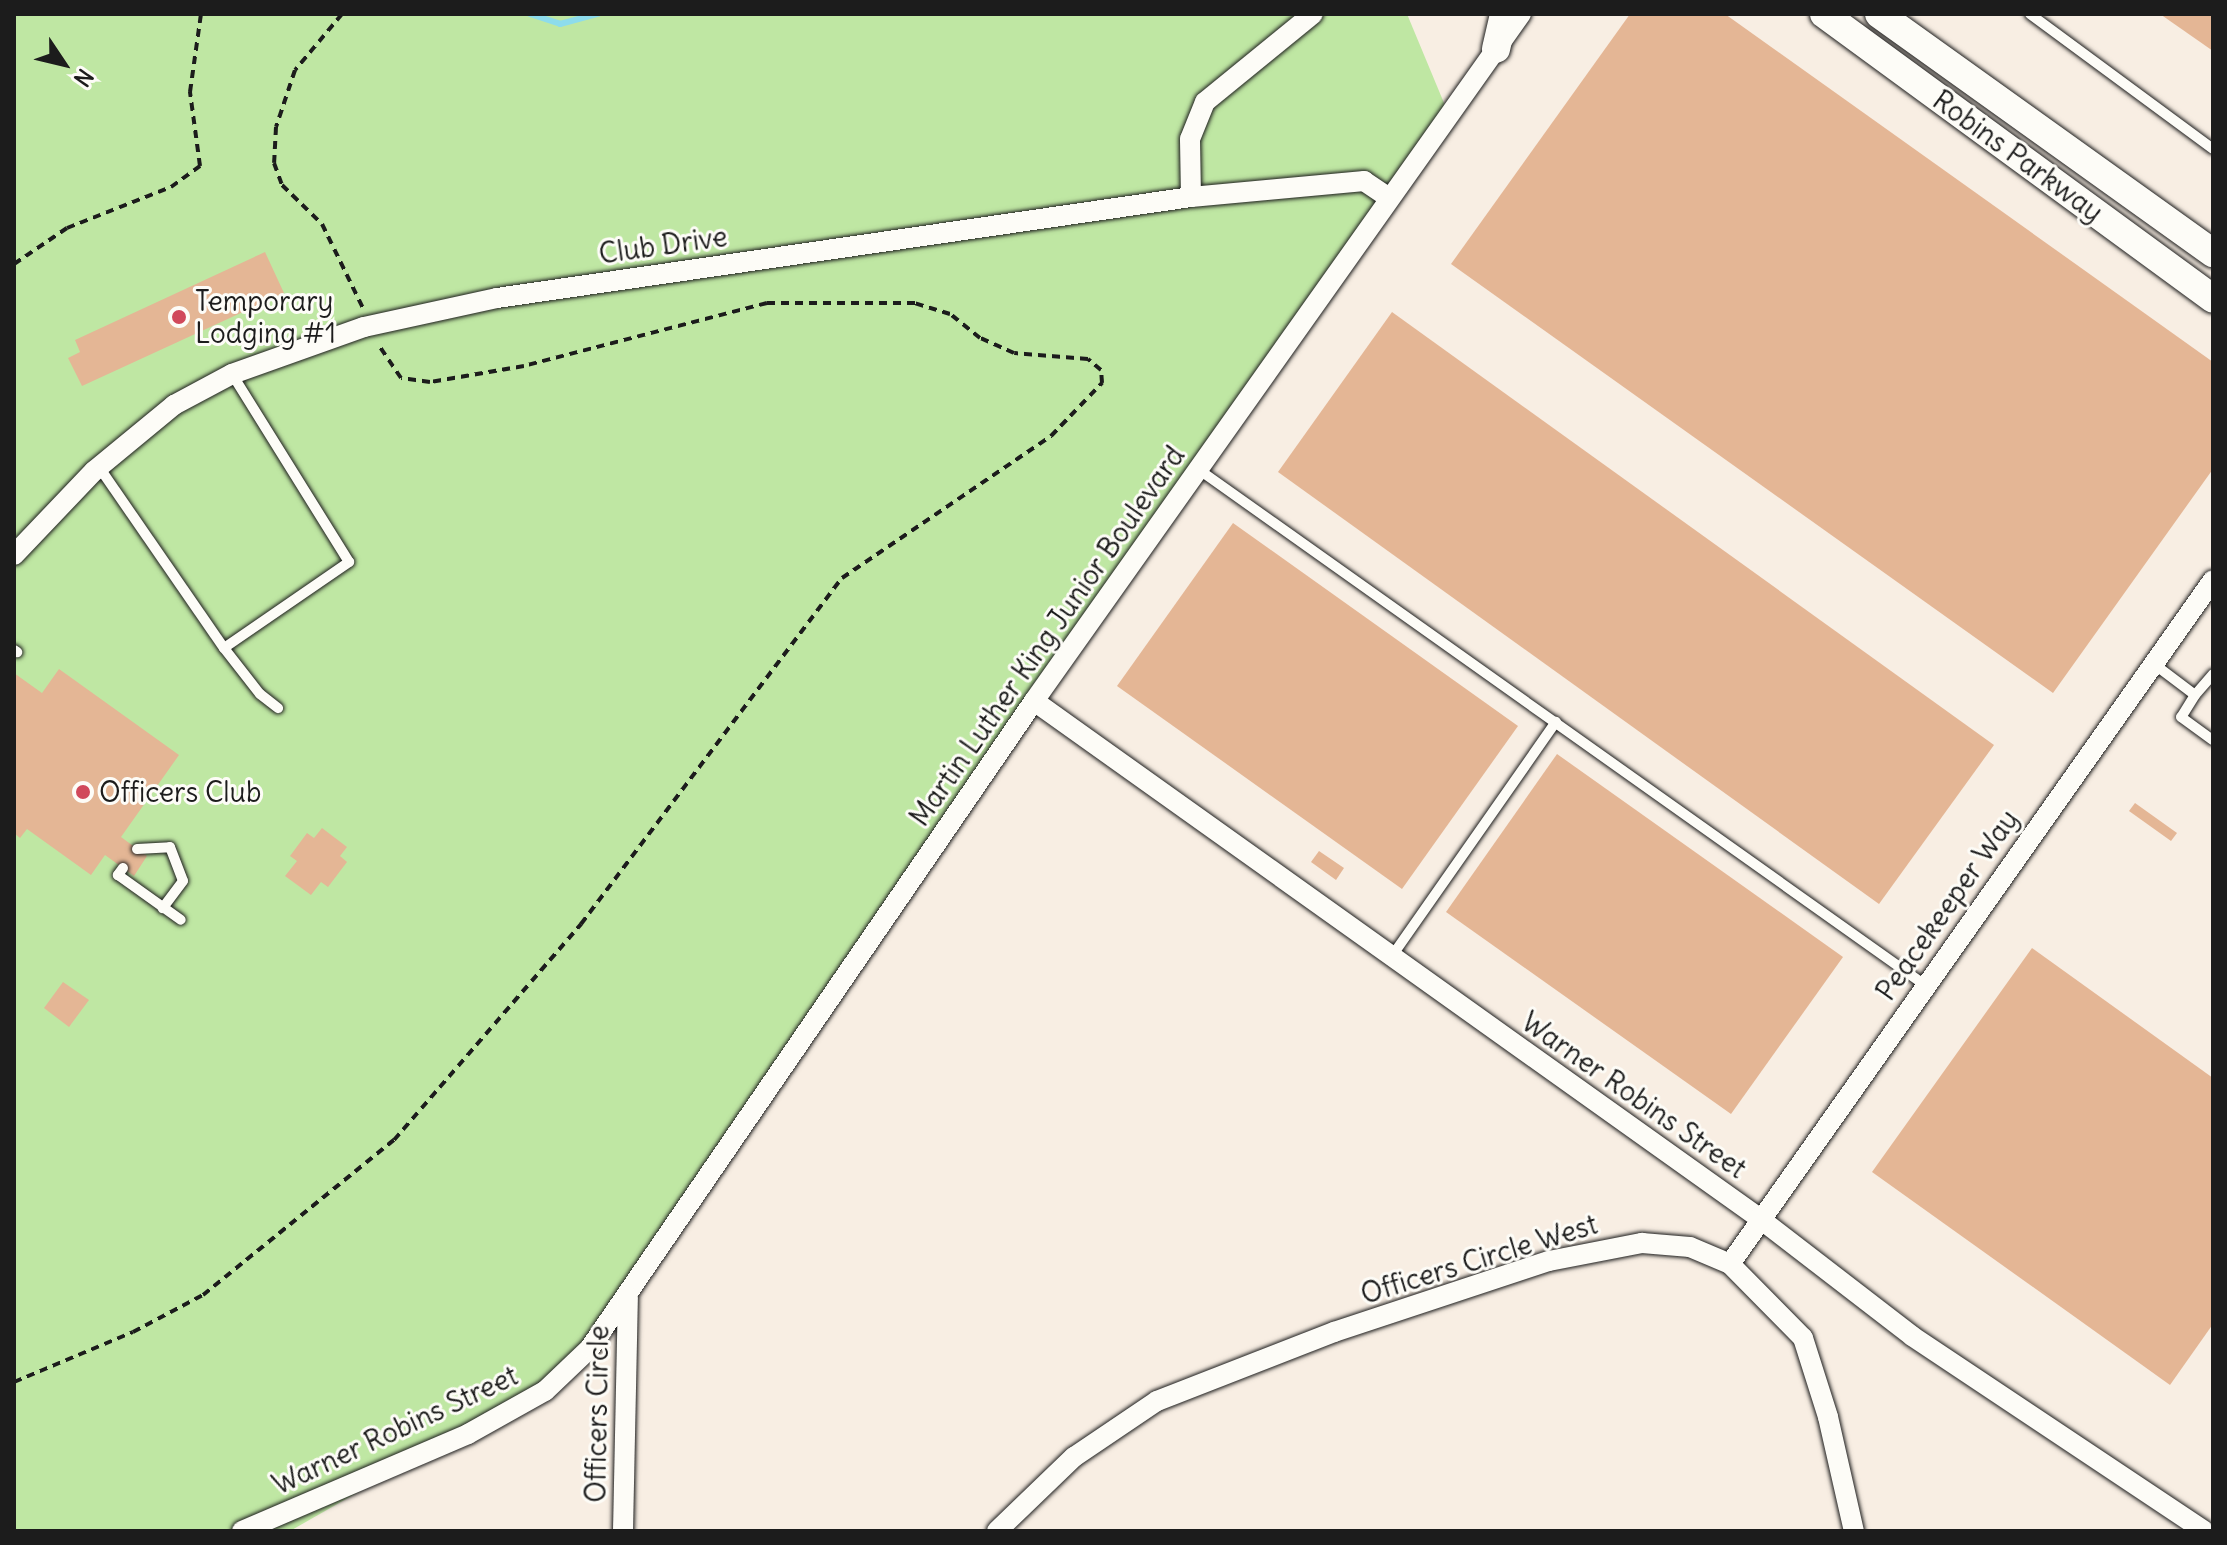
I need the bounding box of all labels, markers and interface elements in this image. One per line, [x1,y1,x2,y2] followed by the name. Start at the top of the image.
[24,24,104,104] north arrow
[68,64,99,92] text: N
[1926,83,2110,229] street label: Robins Parkway
[597,219,729,271] street label: Club Drive
[195,284,336,350] place label: Temporary Lodging #1
[170,308,188,326] marker: Temporary Lodging #1
[902,439,1192,833] street label: Martin Luther King Junior Boulevard
[99,775,261,809] place label: Officers Club
[74,783,92,801] marker: Officers Club
[1869,803,2025,1007] street label: Peacekeeper Way
[1515,1005,1753,1185] street label: Warner Robins Street
[1357,1207,1601,1311] street label: Officers Circle West
[579,1325,615,1503] street label: Officers Circle
[267,1358,523,1502] street label: Warner Robins Street

